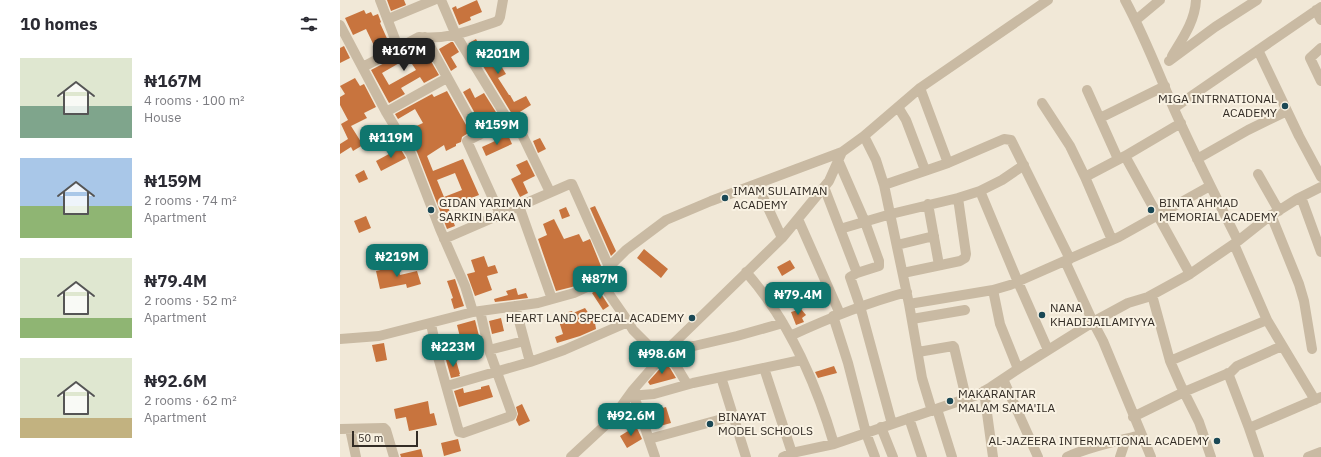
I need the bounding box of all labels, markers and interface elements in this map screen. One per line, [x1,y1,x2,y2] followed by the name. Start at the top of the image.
[20,13,97,35] text: 10 homes
[298,13,320,35] icon: filters
[376,38,432,72] pin: ₦167M
[470,41,526,75] pin: ₦201M
[382,42,426,59] text: ₦167M
[476,45,520,62] text: ₦201M
[144,70,202,92] text: ₦167M
[52,74,100,122] icon: home
[1158,91,1277,120] place label: MIGA INTRNATIONAL ACADEMY
[144,92,245,109] text: 4 rooms · 100 m²
[1280,101,1290,111] marker: MIGA INTRNATIONAL ACADEMY
[144,109,181,126] text: House
[469,112,525,146] pin: ₦159M
[475,116,519,133] text: ₦159M
[363,125,419,159] pin: ₦119M
[369,129,413,146] text: ₦119M
[144,170,202,192] text: ₦159M
[52,174,100,222] icon: home
[733,183,828,212] place label: IMAM SULAIMAN ACADEMY
[144,192,237,209] text: 2 rooms · 74 m²
[720,193,730,203] marker: IMAM SULAIMAN ACADEMY
[439,195,532,224] place label: GIDAN YARIMAN SARKIN BAKA
[1159,195,1278,224] place label: BINTA AHMAD MEMORIAL ACADEMY
[426,205,436,215] marker: GIDAN YARIMAN SARKIN BAKA
[1146,205,1156,215] marker: BINTA AHMAD MEMORIAL ACADEMY
[144,209,207,226] text: Apartment
[369,244,425,278] pin: ₦219M
[375,248,419,265] text: ₦219M
[576,266,624,300] pin: ₦87M
[144,270,207,292] text: ₦79.4M
[582,270,618,287] text: ₦87M
[52,274,100,322] icon: home
[765,282,831,316] pin: ₦79.4M
[774,286,822,303] text: ₦79.4M
[144,292,237,309] text: 2 rooms · 52 m²
[1050,300,1155,329] place label: NANA KHADIJAILAMIYYA
[144,309,207,326] text: Apartment
[506,310,684,325] place label: HEART LAND SPECIAL ACADEMY
[1037,310,1047,320] marker: NANA KHADIJAILAMIYYA
[687,313,697,323] marker: HEART LAND SPECIAL ACADEMY
[425,334,481,368] pin: ₦223M
[431,338,475,355] text: ₦223M
[629,341,695,375] pin: ₦98.6M
[638,345,686,362] text: ₦98.6M
[144,370,207,392] text: ₦92.6M
[52,374,100,422] icon: home
[958,386,1055,415] place label: MAKARANTAR MALAM SAMA'ILA
[144,392,237,409] text: 2 rooms · 62 m²
[945,396,955,406] marker: MAKARANTAR MALAM SAMA'ILA
[598,403,664,437] pin: ₦92.6M
[607,407,655,424] text: ₦92.6M
[144,409,207,426] text: Apartment
[718,409,813,438] place label: BINAYAT MODEL SCHOOLS
[705,419,715,429] marker: BINAYAT MODEL SCHOOLS
[352,429,418,448] scale bar
[358,431,383,445] text: 50 m
[989,433,1209,448] place label: AL-JAZEERA INTERNATIONAL ACADEMY
[1212,436,1222,446] marker: AL-JAZEERA INTERNATIONAL ACADEMY

